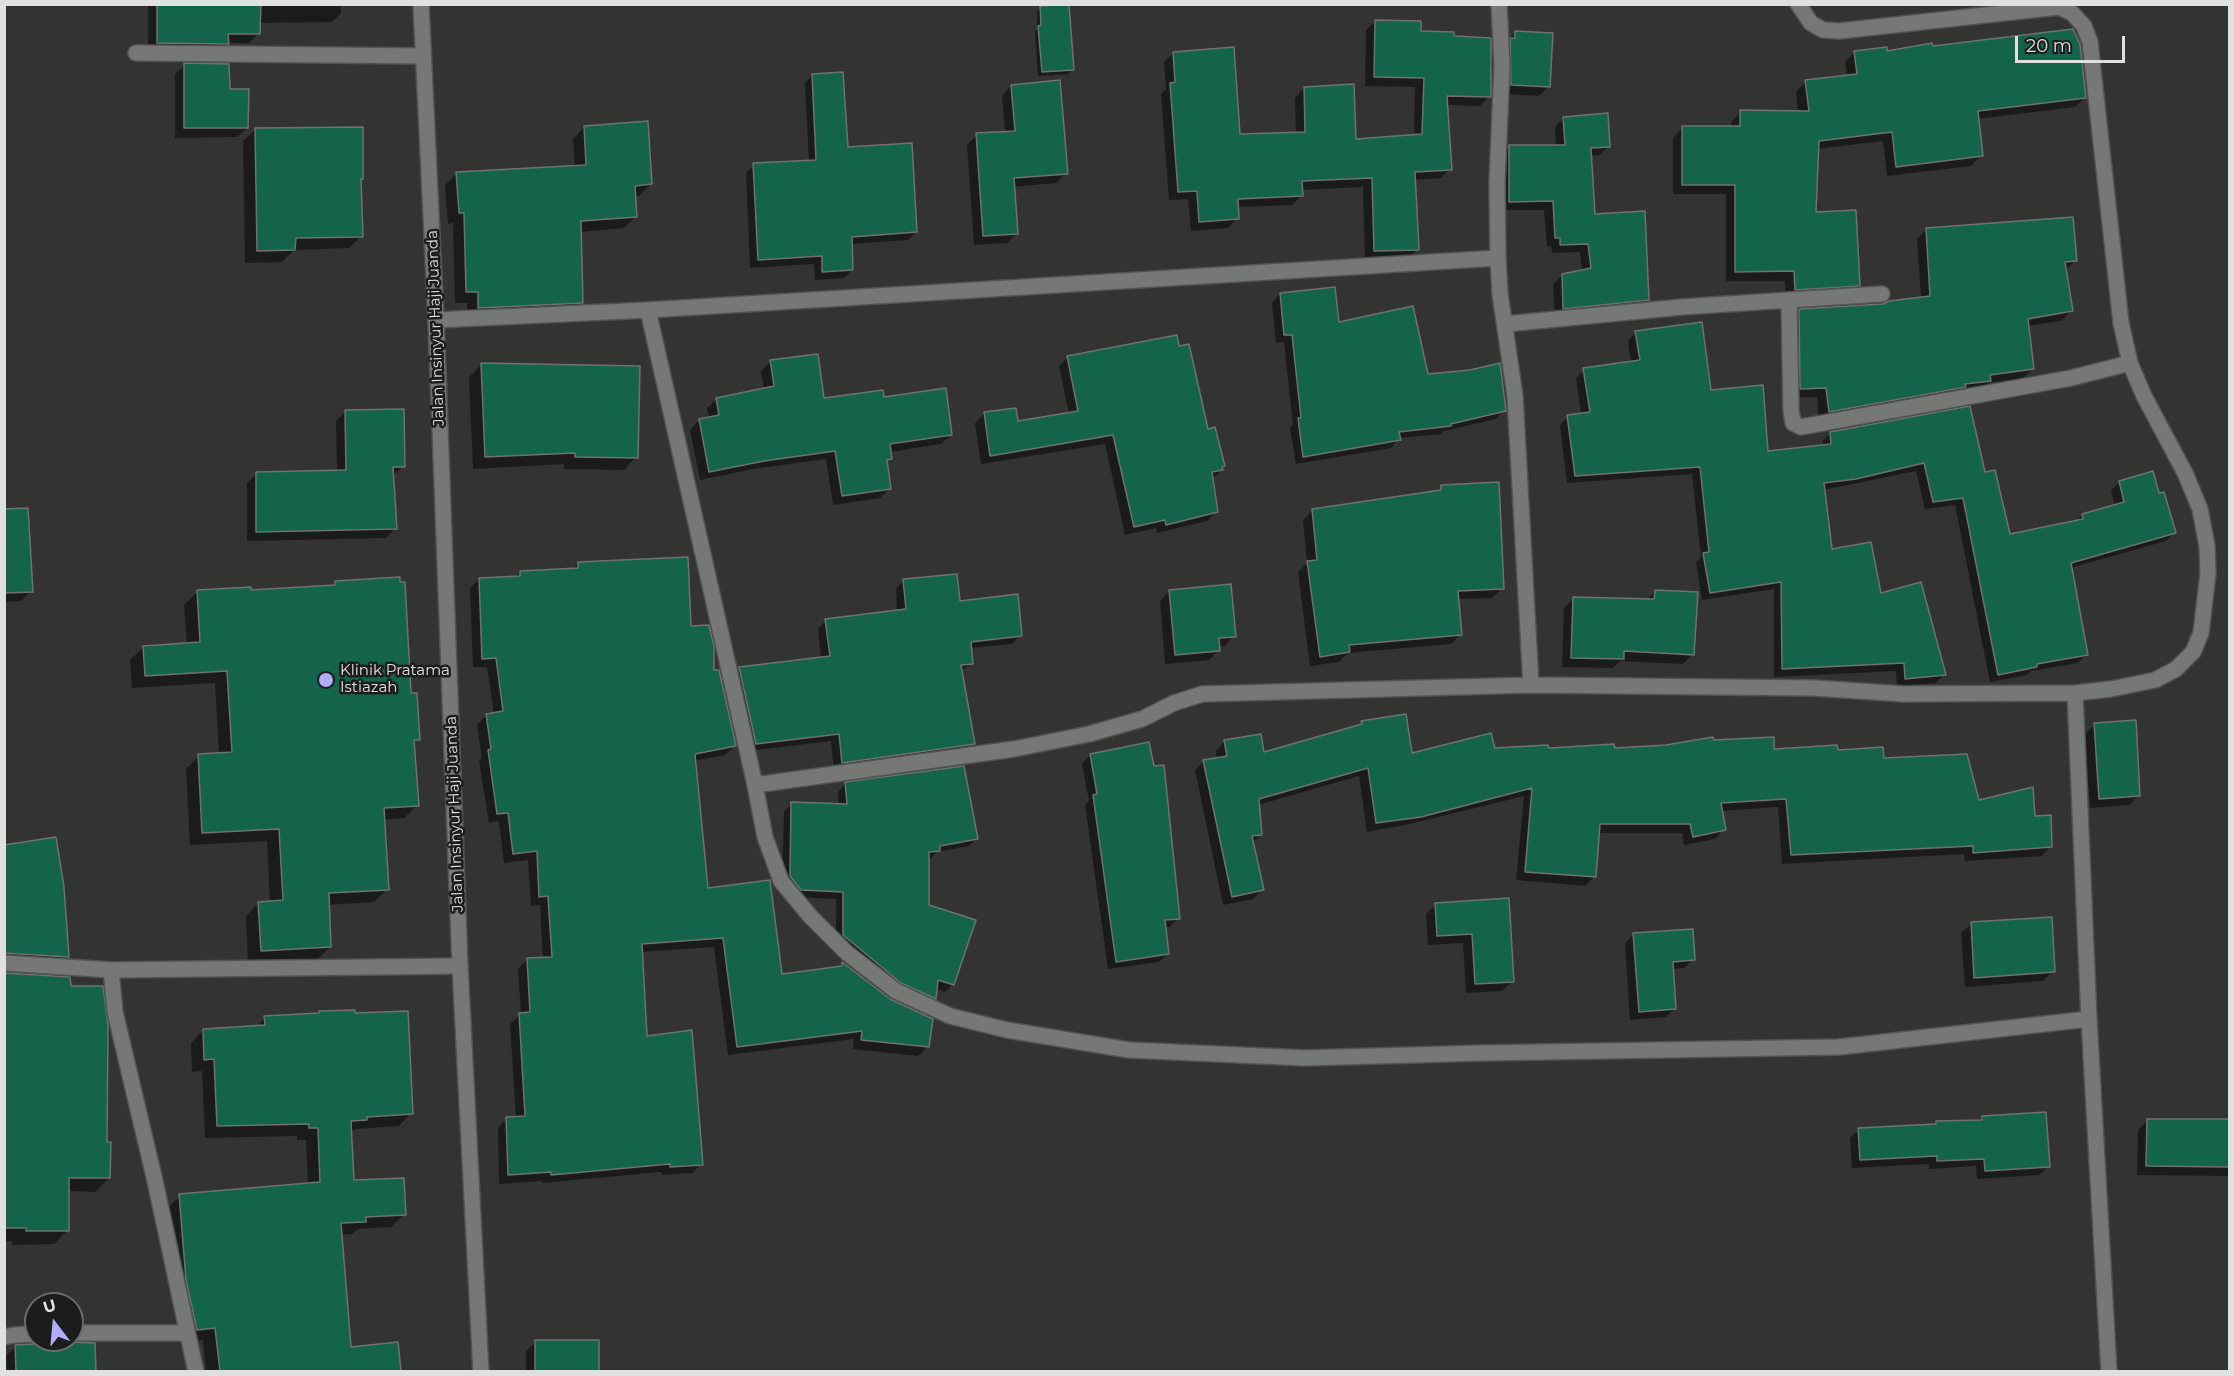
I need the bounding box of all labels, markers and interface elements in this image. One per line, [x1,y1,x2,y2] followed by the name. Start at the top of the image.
[2018,24,2128,62] scale bar
[2026,35,2072,57] text: 20 m
[424,230,448,426] street label: Jalan Insinyur Haji Juanda
[340,662,450,697] place label: Klinik Pratama Istiazah
[317,671,335,689] marker: Klinik Pratama Istiazah
[443,716,467,912] street label: Jalan Insinyur Haji Juanda
[24,1292,84,1352] north arrow
[41,1295,58,1317] text: U

